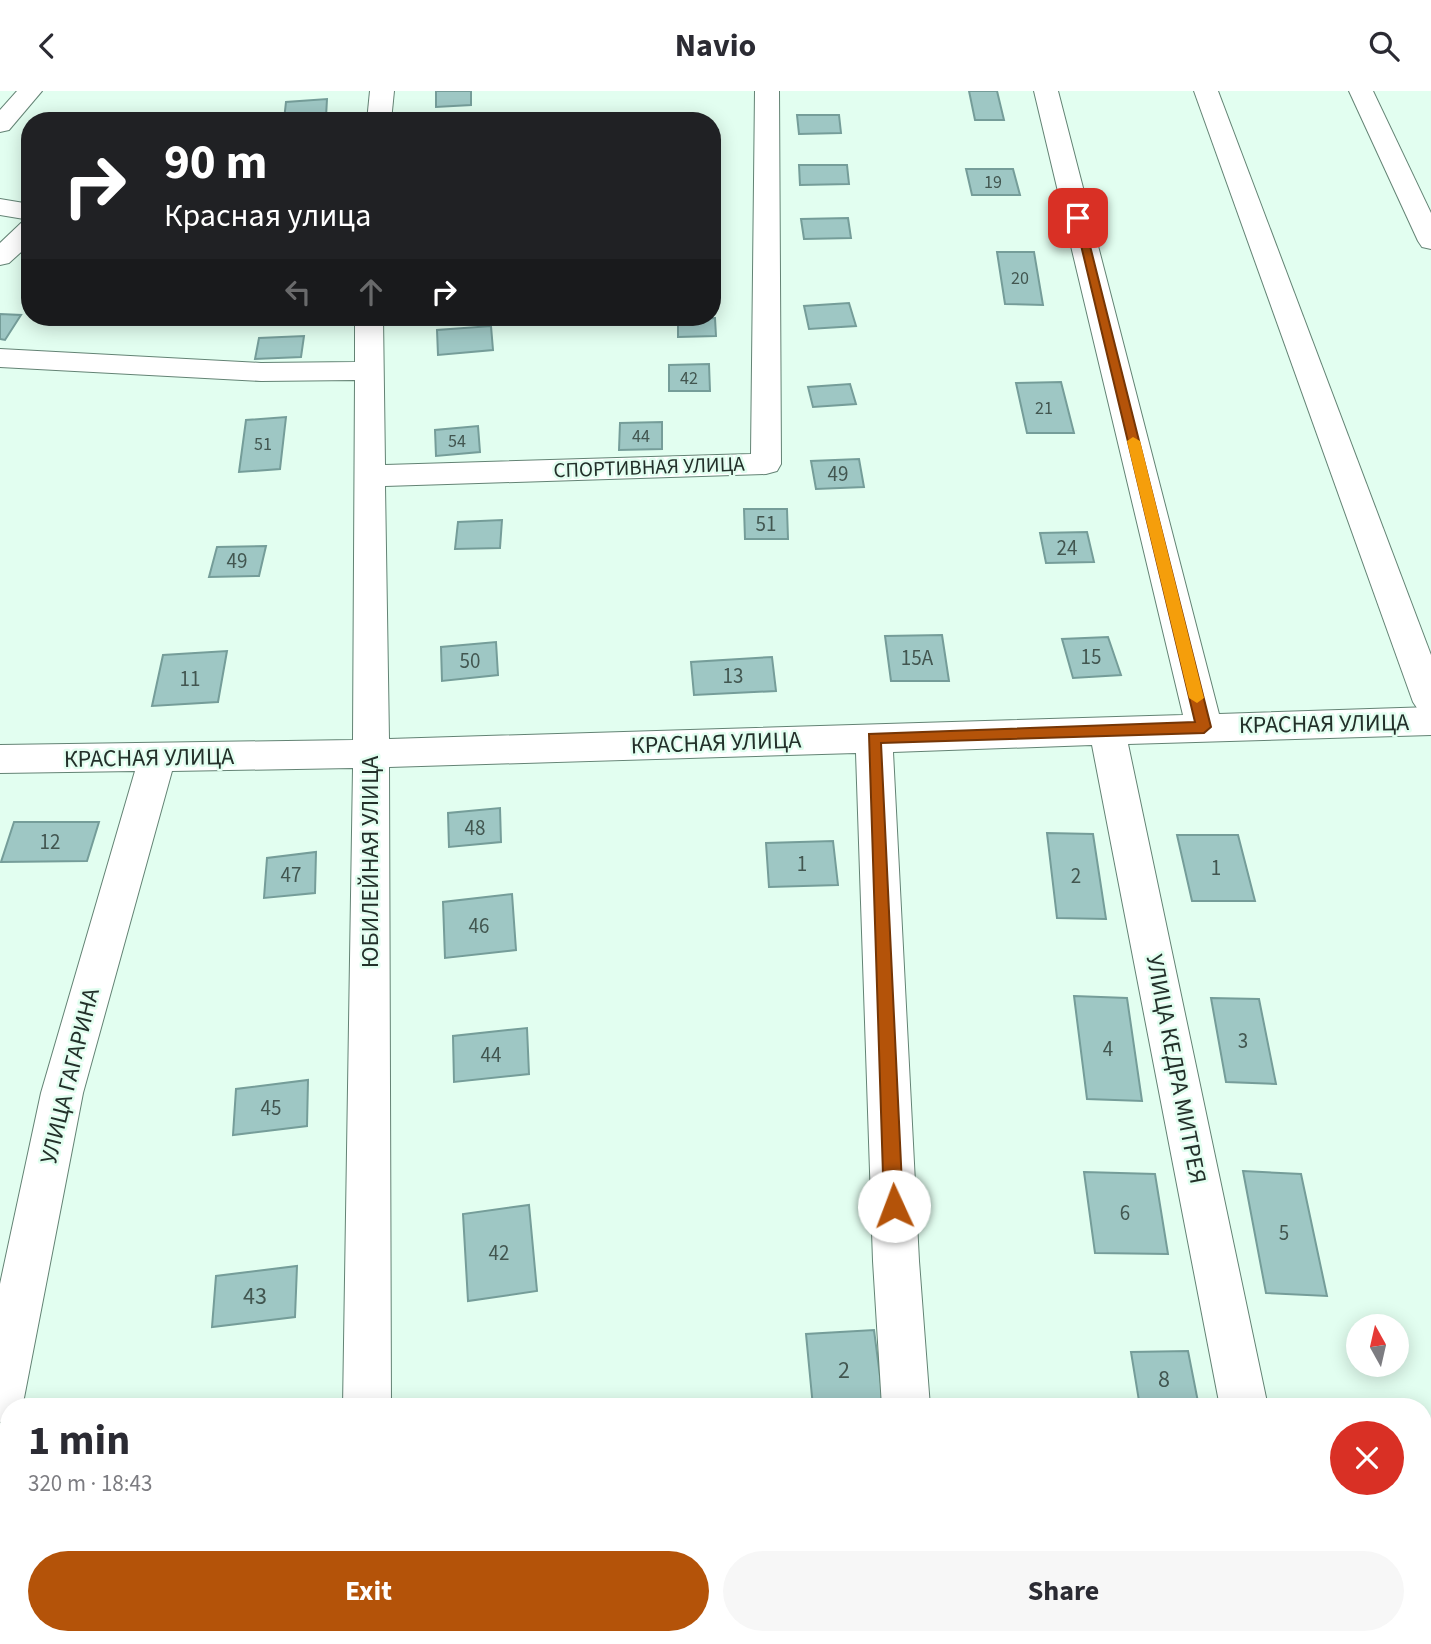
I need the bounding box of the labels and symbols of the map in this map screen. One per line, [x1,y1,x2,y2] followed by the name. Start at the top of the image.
[984,170,1002,195] house number: 19
[1048,188,1108,248] pin
[1011,266,1029,291] house number: 20
[680,366,698,391] house number: 42
[1035,396,1053,421] house number: 21
[632,424,650,449] house number: 44
[448,429,466,454] house number: 54
[254,432,272,457] house number: 51
[553,449,746,485] street label: СПОРТИВНАЯ УЛИЦА
[828,459,848,489] house number: 49
[756,509,776,539] house number: 51
[1057,533,1077,563] house number: 24
[227,546,247,576] house number: 49
[1081,642,1101,672] house number: 15
[901,643,934,673] house number: 15А
[460,646,480,676] house number: 50
[723,661,743,691] house number: 13
[180,664,200,694] house number: 11
[1238,705,1410,743] street label: КРАСНАЯ УЛИЦА
[630,723,802,763] street label: КРАСНАЯ УЛИЦА
[63,739,235,777] street label: КРАСНАЯ УЛИЦА
[353,756,388,968] street label: ЮБИЛЕЙНАЯ УЛИЦА
[465,813,485,843] house number: 48
[40,827,60,857] house number: 12
[797,849,807,879] house number: 1
[1211,853,1221,883] house number: 1
[281,860,301,890] house number: 47
[1071,861,1081,891] house number: 2
[469,911,489,941] house number: 46
[1137,951,1215,1187] street label: УЛИЦА КЕДРА МИТРЕЯ
[31,984,109,1168] street label: УЛИЦА ГАГАРИНА
[1238,1026,1248,1056] house number: 3
[1103,1034,1113,1064] house number: 4
[481,1040,501,1070] house number: 44
[261,1093,281,1123] house number: 45
[857,1169,931,1243] position arrow
[1120,1198,1130,1228] house number: 6
[1279,1218,1289,1248] house number: 5
[489,1238,509,1268] house number: 42
[243,1279,267,1314] house number: 43
[1346,1314,1409,1377] north arrow
[838,1353,850,1388] house number: 2
[1158,1362,1170,1397] house number: 8

